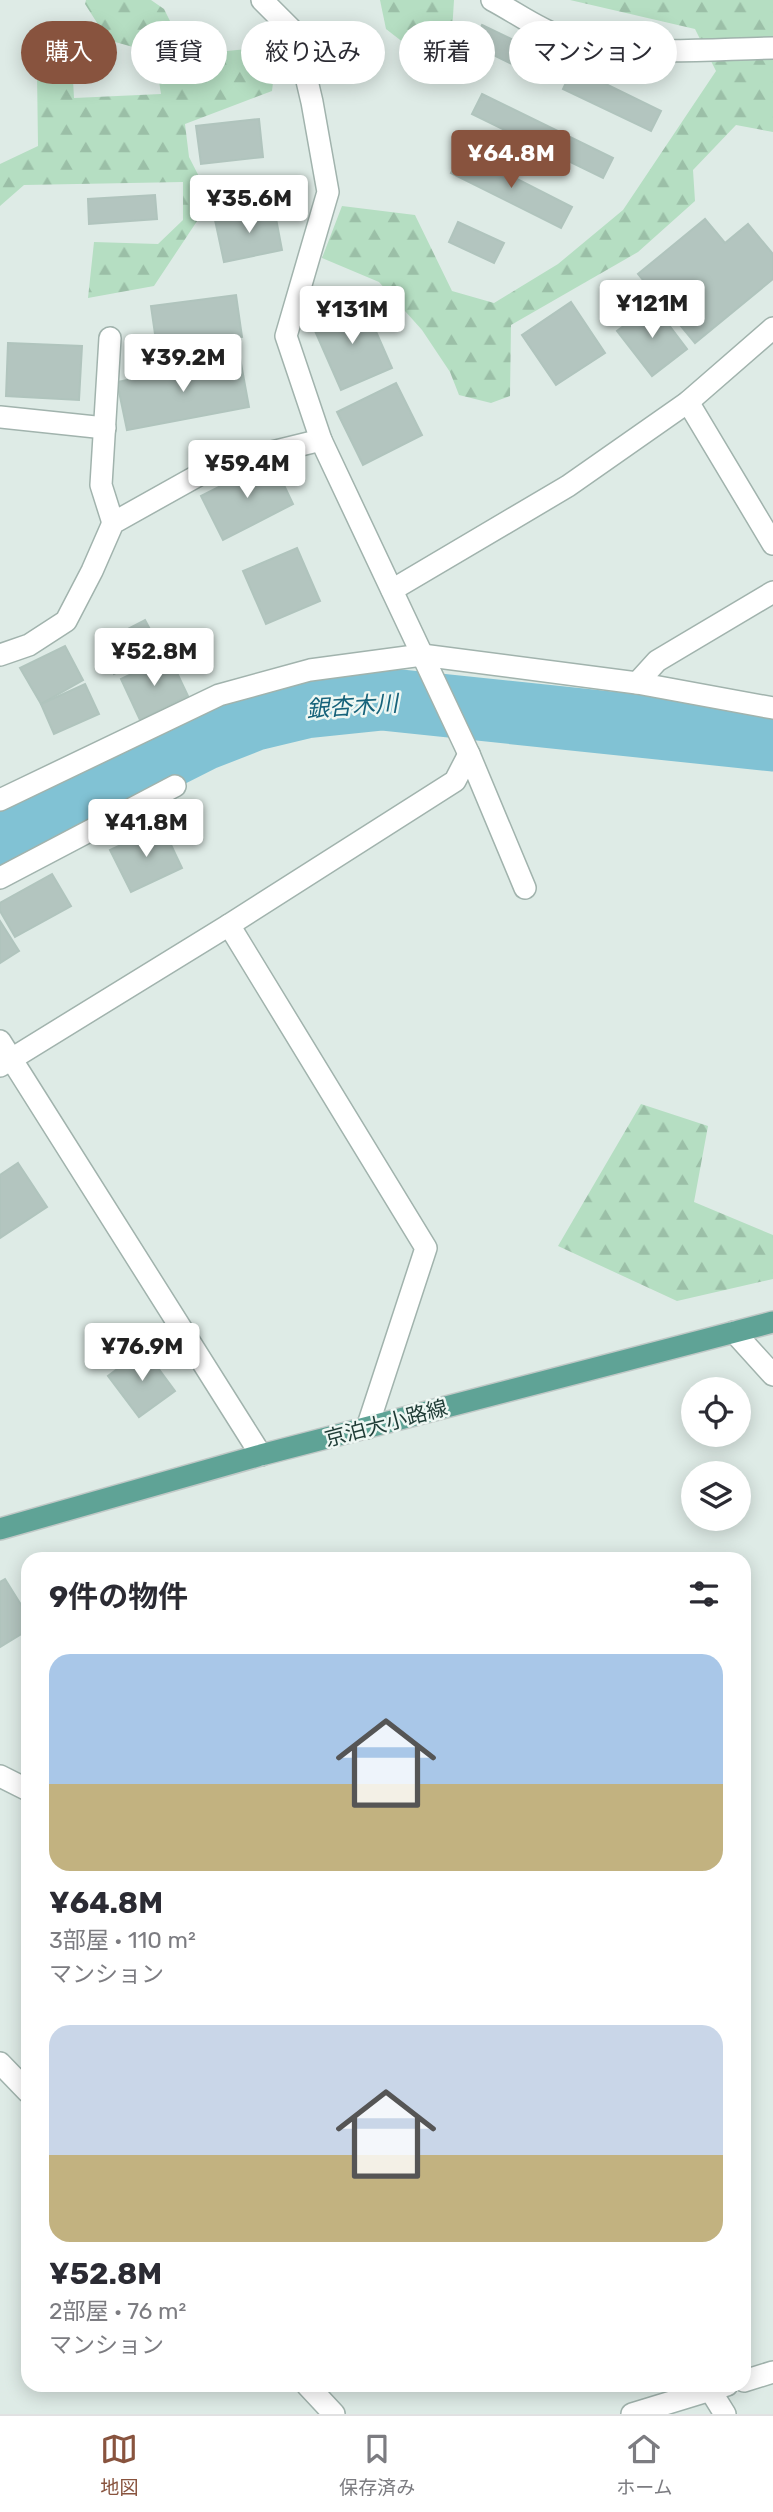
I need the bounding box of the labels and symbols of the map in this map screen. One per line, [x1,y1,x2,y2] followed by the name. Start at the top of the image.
[454,130,568,190] pin: ¥64.8M
[192,176,306,235] pin: ¥35.6M
[603,280,701,340] pin: ¥121M
[303,286,401,346] pin: ¥131M
[126,334,240,394] pin: ¥39.2M
[190,440,304,500] pin: ¥59.4M
[97,628,211,688] pin: ¥52.8M
[305,689,402,723] water label: 銀杏木川
[89,800,203,859] pin: ¥41.8M
[85,1324,199,1383] pin: ¥76.9M
[322,1395,450,1451] street label: 京泊大小路線

